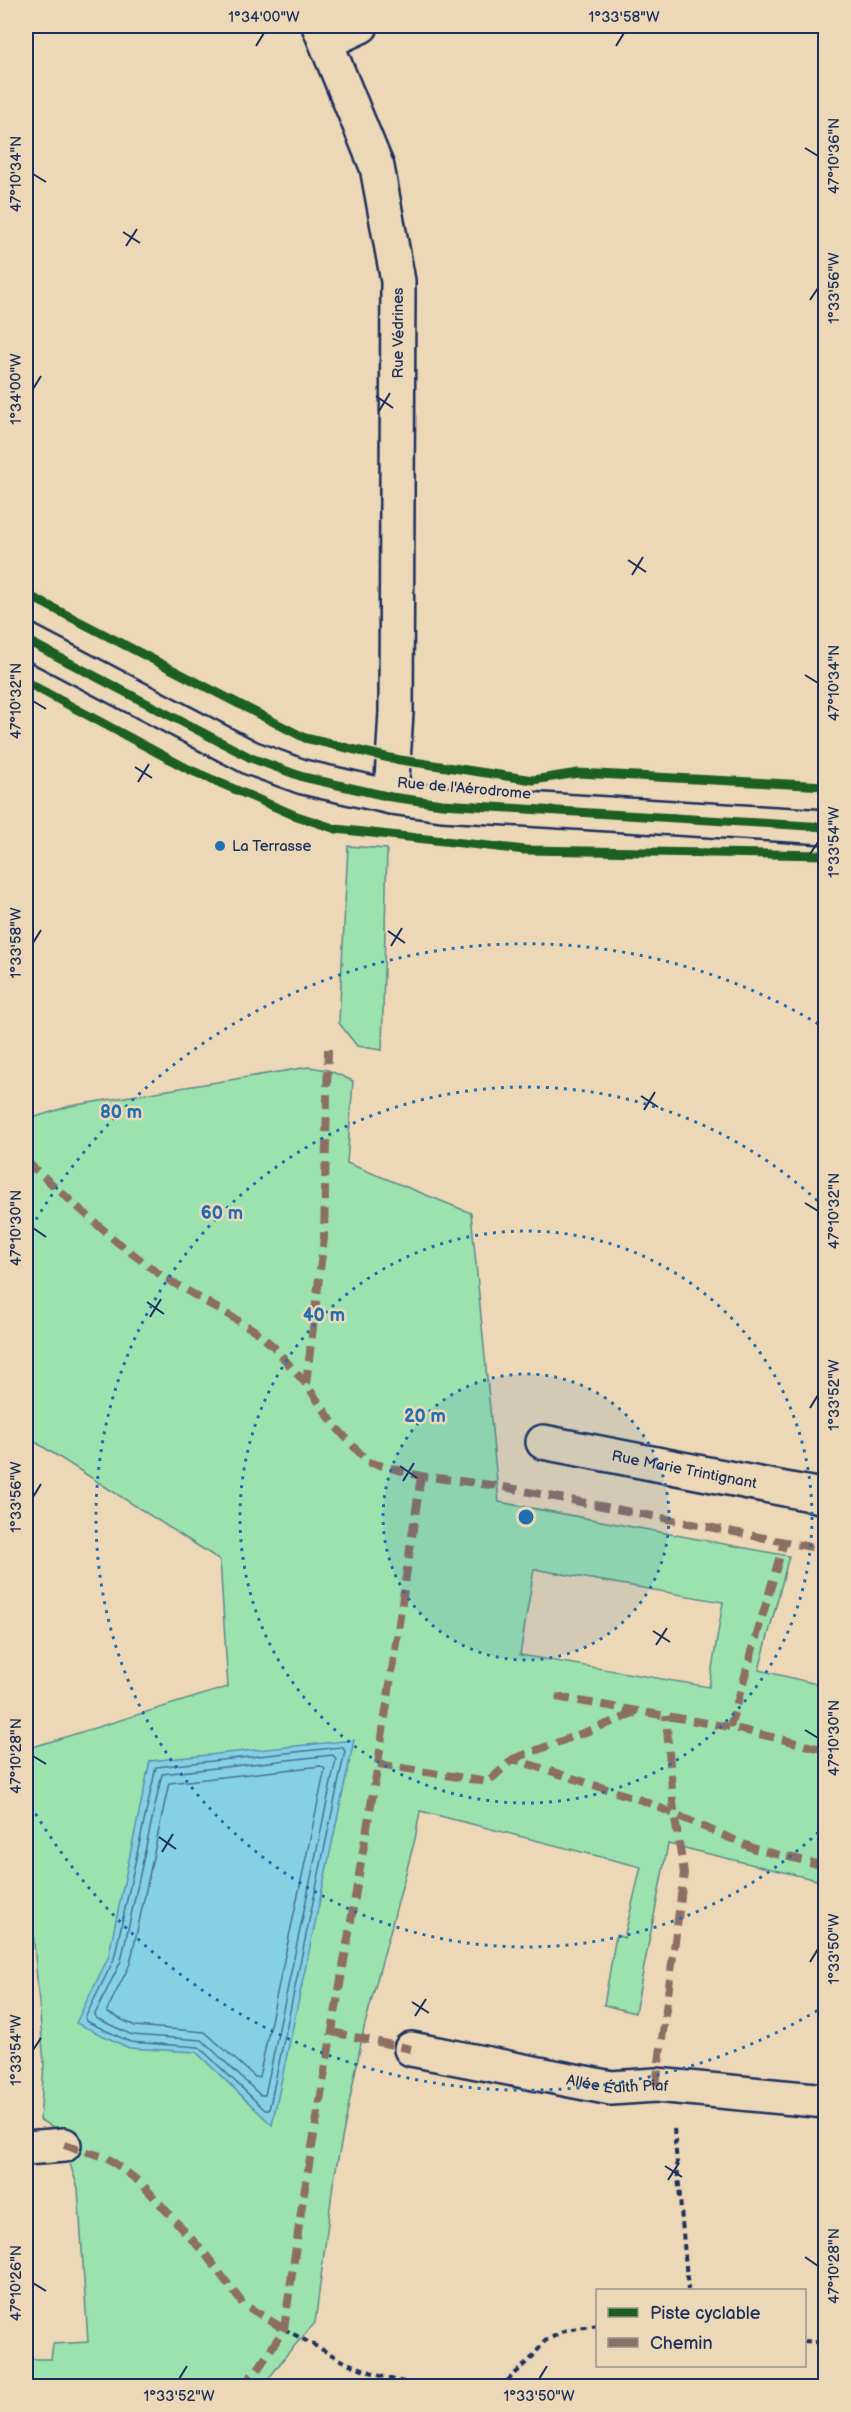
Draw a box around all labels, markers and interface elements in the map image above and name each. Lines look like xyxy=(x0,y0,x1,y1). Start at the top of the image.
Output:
text: 1°34'00"W xyxy=(228,8,300,27)
text: 1°33'58"W xyxy=(588,8,660,27)
text: 47°10'36"N xyxy=(825,118,844,194)
text: 47°10'34"N xyxy=(7,136,26,212)
text: 1°33'56"W xyxy=(825,252,844,324)
street label: Rue Védrines xyxy=(389,287,408,378)
text: 1°34'00"W xyxy=(7,353,26,425)
text: 47°10'34"N xyxy=(825,645,844,721)
text: 47°10'32"N xyxy=(7,663,26,739)
street label: Rue de l'Aérodrome xyxy=(396,773,532,804)
text: 1°33'54"W xyxy=(825,806,844,878)
place label: La Terrasse xyxy=(232,837,311,856)
marker: La Terrasse xyxy=(213,839,227,853)
text: 1°33'58"W xyxy=(7,907,26,979)
text: 80 m xyxy=(100,1102,142,1123)
text: 47°10'32"N xyxy=(825,1173,844,1249)
text: 47°10'30"N xyxy=(7,1190,26,1266)
text: 60 m xyxy=(201,1203,243,1224)
text: 40 m xyxy=(303,1305,345,1326)
text: 1°33'52"W xyxy=(825,1359,844,1431)
text: 20 m xyxy=(404,1406,446,1427)
street label: Rue Marie Trintignant xyxy=(610,1447,759,1493)
text: 1°33'56"W xyxy=(7,1461,26,1533)
centre of rings xyxy=(516,1507,536,1527)
text: 47°10'30"N xyxy=(825,1700,844,1776)
text: 47°10'28"N xyxy=(7,1718,26,1794)
text: 1°33'50"W xyxy=(825,1913,844,1985)
text: 1°33'54"W xyxy=(7,2014,26,2086)
street label: Allée Édith Piaf xyxy=(565,2071,670,2098)
text: 47°10'28"N xyxy=(825,2228,844,2304)
text: 47°10'26"N xyxy=(7,2245,26,2321)
legend xyxy=(596,2289,806,2367)
text: Piste cyclable xyxy=(650,2303,761,2324)
text: Chemin xyxy=(650,2333,713,2354)
text: 1°33'52"W xyxy=(143,2387,215,2406)
text: 1°33'50"W xyxy=(503,2387,575,2406)

